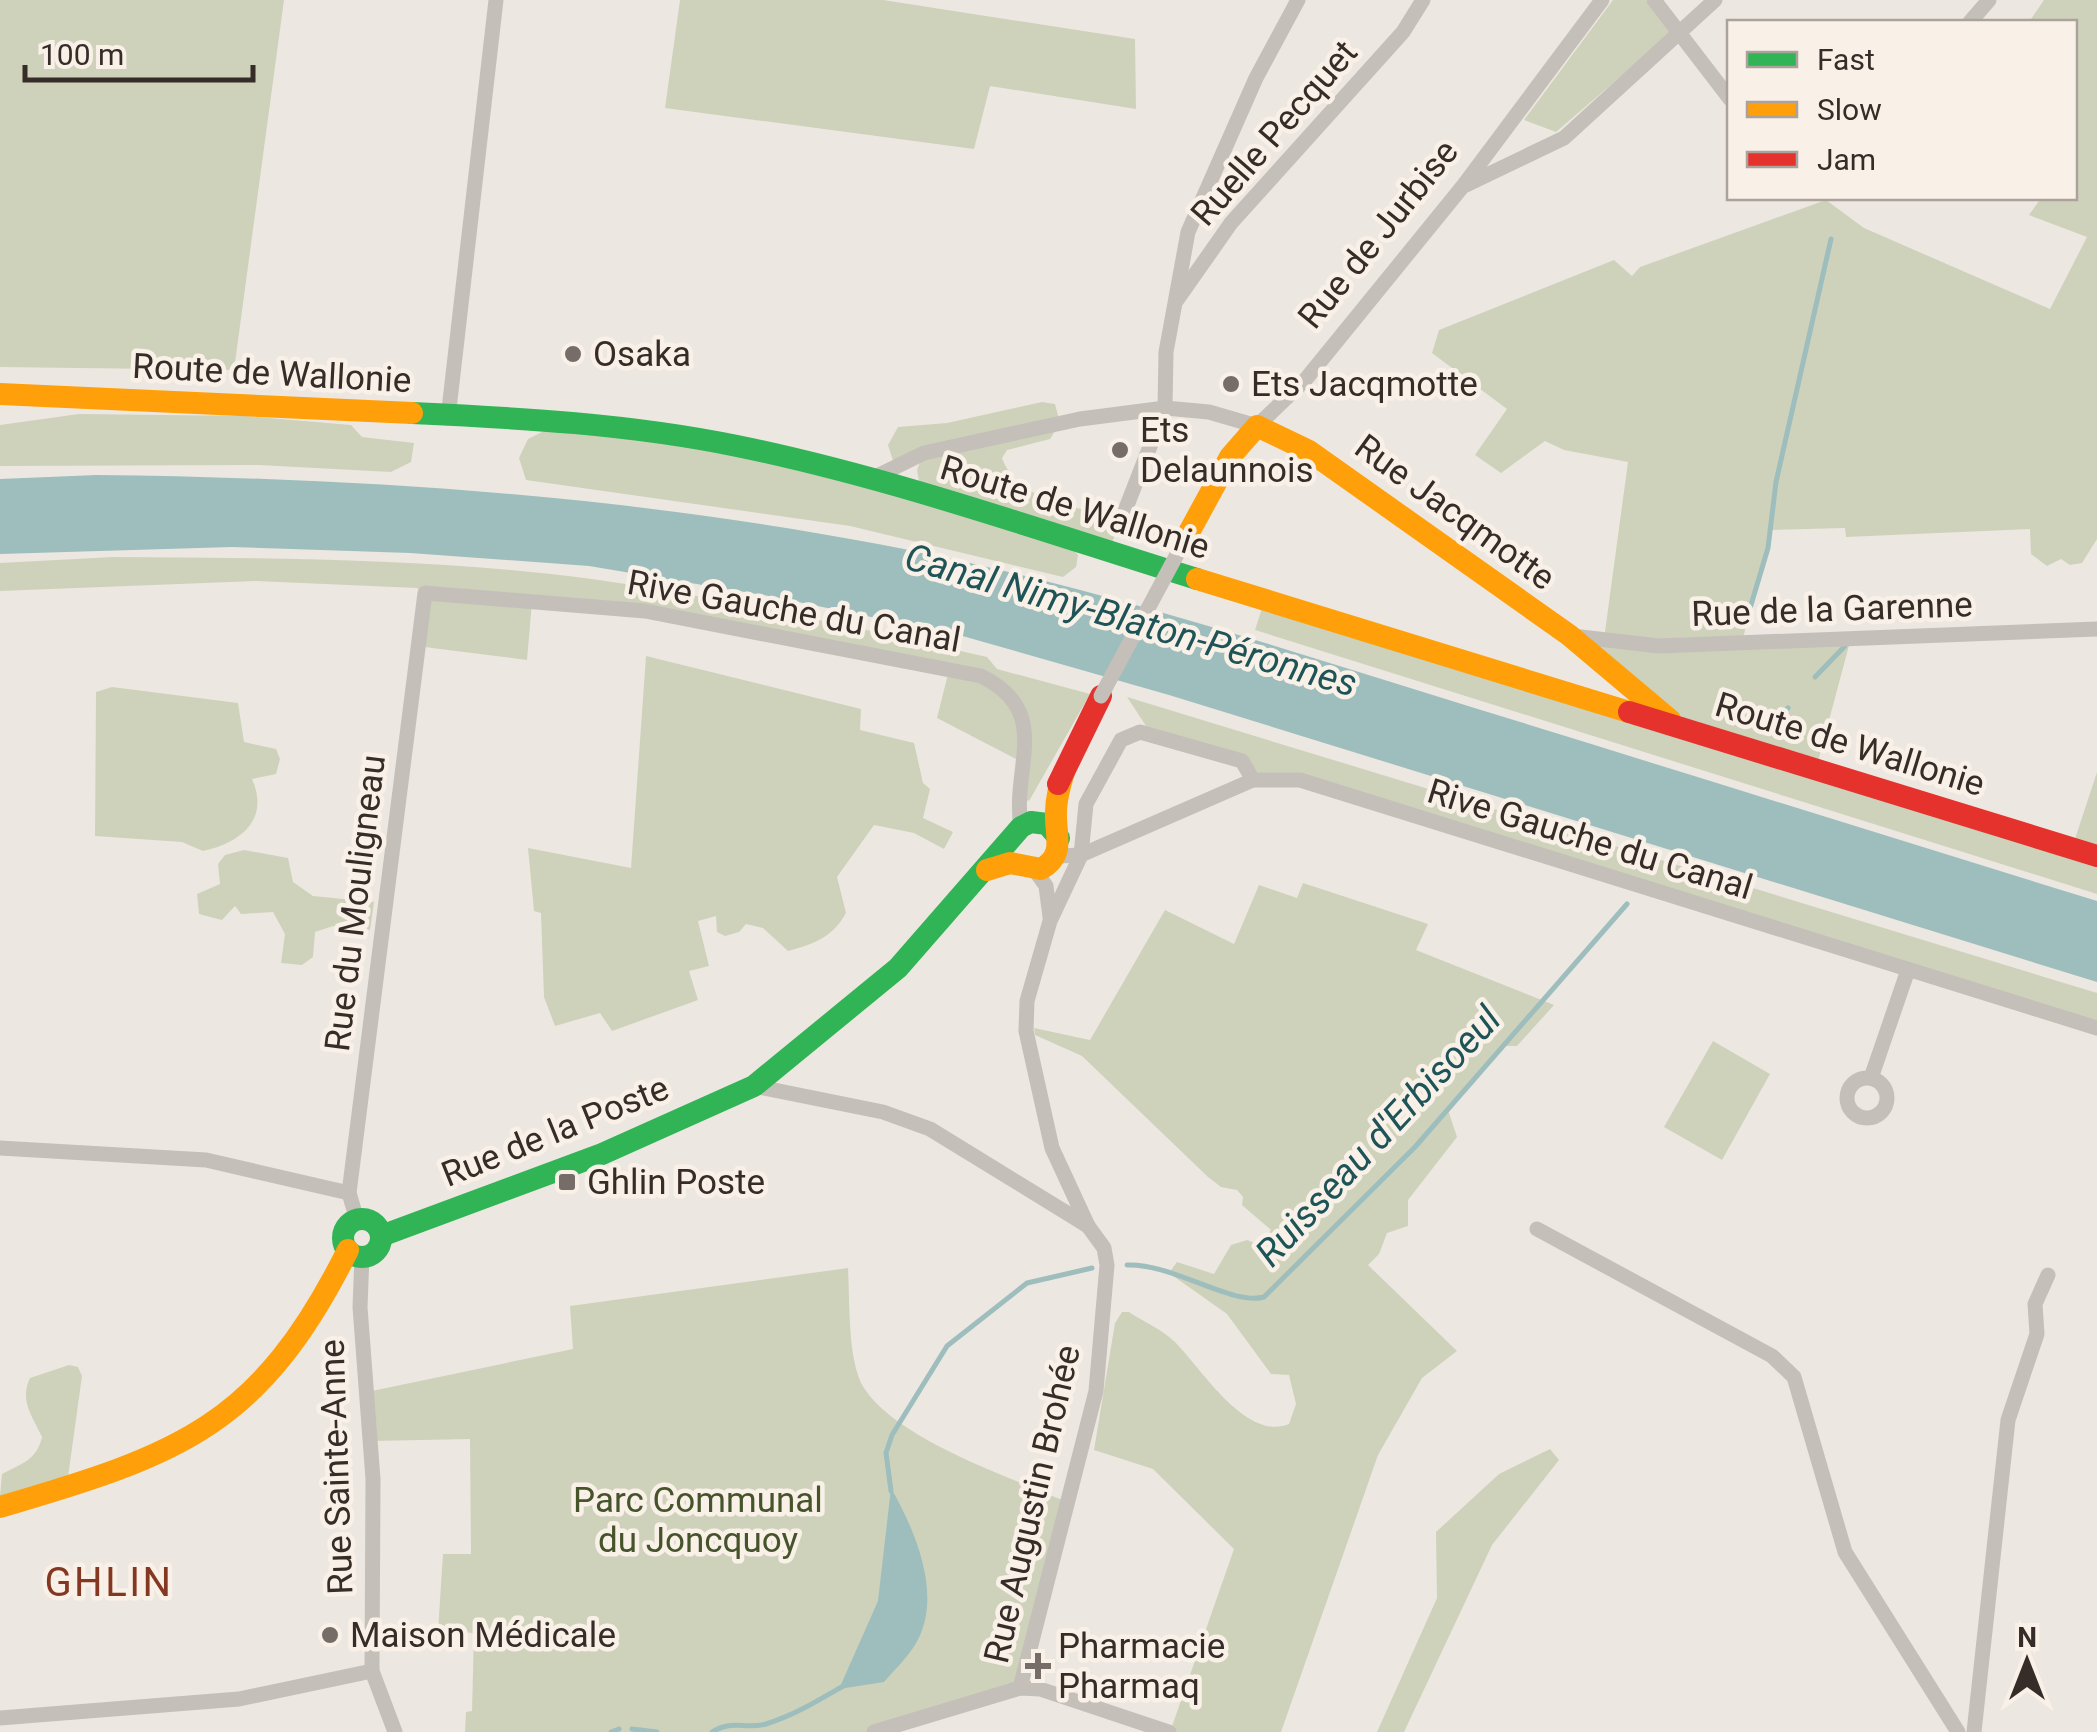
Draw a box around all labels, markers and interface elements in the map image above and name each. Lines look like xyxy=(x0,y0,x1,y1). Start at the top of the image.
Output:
scale bar xyxy=(25,20,252,82)
legend xyxy=(1727,20,2077,200)
street label: Ruelle Pecquet xyxy=(1183,32,1366,234)
text: 100 m xyxy=(40,37,124,72)
text: Fast xyxy=(1817,42,1875,77)
text: Slow xyxy=(1817,92,1882,127)
street label: Rue de Jurbise xyxy=(1290,132,1467,337)
text: Jam xyxy=(1817,142,1876,177)
place label: Osaka xyxy=(593,334,691,375)
marker: Osaka xyxy=(562,343,584,365)
street label: Route de Wallonie xyxy=(131,346,413,401)
place label: Ets Jacqmotte xyxy=(1251,364,1478,405)
marker: Ets Jacqmotte xyxy=(1220,373,1242,395)
place label: Ets Delaunnois xyxy=(1140,410,1314,491)
street label: Rue Jacqmotte xyxy=(1347,426,1563,599)
marker: Ets Delaunnois xyxy=(1109,439,1131,461)
street label: Route de Wallonie xyxy=(935,447,1214,568)
water label: Canal Nimy-Blaton-Péronnes xyxy=(900,534,1362,706)
street label: Rive Gauche du Canal xyxy=(624,562,964,661)
street label: Rue de la Garenne xyxy=(1691,584,1973,635)
street label: Route de Wallonie xyxy=(1710,684,1989,805)
street label: Rue du Mouligneau xyxy=(317,752,394,1054)
street label: Rive Gauche du Canal xyxy=(1422,771,1757,908)
water label: Ruisseau d'Erbisoeul xyxy=(1246,996,1510,1275)
street label: Rue de la Poste xyxy=(436,1067,675,1196)
place label: Ghlin Poste xyxy=(587,1162,765,1203)
marker: Ghlin Poste xyxy=(556,1171,578,1193)
street label: Rue Sainte-Anne xyxy=(312,1339,361,1595)
street label: Rue Augustin Brohée xyxy=(976,1341,1089,1667)
park label: Parc Communal du Joncquoy xyxy=(573,1480,823,1561)
district label: GHLIN xyxy=(44,1559,174,1606)
north arrow xyxy=(1977,1612,2077,1712)
place label: Maison Médicale xyxy=(350,1615,616,1656)
text: N xyxy=(2017,1621,2037,1654)
marker: Maison Médicale xyxy=(319,1624,341,1646)
place label: Pharmacie Pharmaq xyxy=(1058,1626,1225,1707)
marker: Pharmacie Pharmaq xyxy=(1027,1655,1049,1677)

